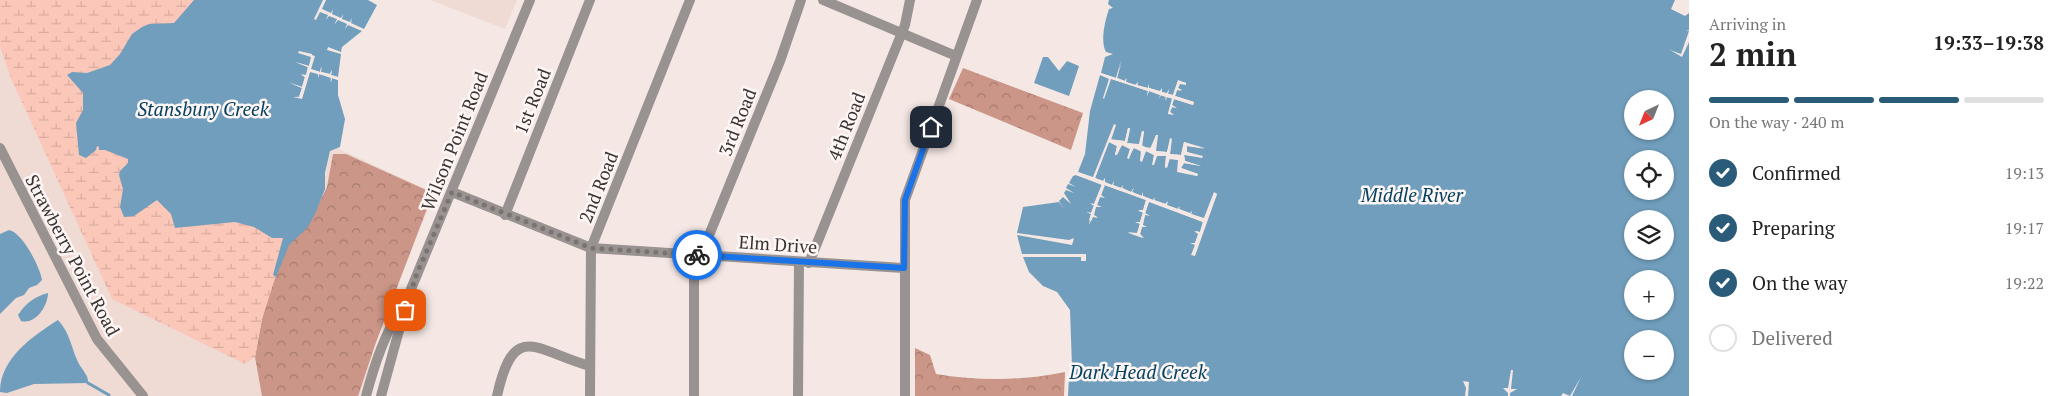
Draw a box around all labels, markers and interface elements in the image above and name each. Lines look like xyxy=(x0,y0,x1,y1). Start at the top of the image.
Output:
text: Arriving in xyxy=(1709,13,1786,35)
text: 19:33–19:38 xyxy=(1933,30,2044,55)
text: 2 min xyxy=(1709,33,1797,75)
street label: 1st Road xyxy=(508,65,556,137)
street label: Wilson Point Road xyxy=(415,68,493,214)
street label: 3rd Road xyxy=(713,85,761,159)
street label: 4th Road xyxy=(822,88,870,164)
north arrow xyxy=(1624,90,1674,140)
map controls xyxy=(1624,90,1674,380)
water label: Stansbury Creek xyxy=(137,96,270,121)
pin xyxy=(910,106,952,148)
text: On the way · 240 m xyxy=(1709,111,1844,133)
icon: home xyxy=(917,113,945,141)
street label: 2nd Road xyxy=(573,148,623,226)
button: locate xyxy=(1624,150,1674,200)
icon: check xyxy=(1709,159,1737,187)
text: Confirmed xyxy=(1752,160,1841,185)
text: 19:13 xyxy=(2005,162,2044,184)
street label: Strawberry Point Road xyxy=(20,170,126,340)
water label: Middle River xyxy=(1360,182,1464,207)
button: layers xyxy=(1624,210,1674,260)
icon: check xyxy=(1709,214,1737,242)
text: Preparing xyxy=(1752,215,1835,240)
text: 19:17 xyxy=(2005,217,2044,239)
street label: Elm Drive xyxy=(738,229,818,259)
courier xyxy=(672,230,722,280)
icon: bike xyxy=(683,241,711,269)
icon: check xyxy=(1709,269,1737,297)
button: + xyxy=(1624,270,1674,320)
text: On the way xyxy=(1752,270,1847,295)
text: 19:22 xyxy=(2005,272,2044,294)
pin xyxy=(384,289,426,331)
icon: bag xyxy=(391,296,419,324)
text: Delivered xyxy=(1752,325,1833,350)
button: − xyxy=(1624,330,1674,380)
water label: Dark Head Creek xyxy=(1068,359,1208,384)

